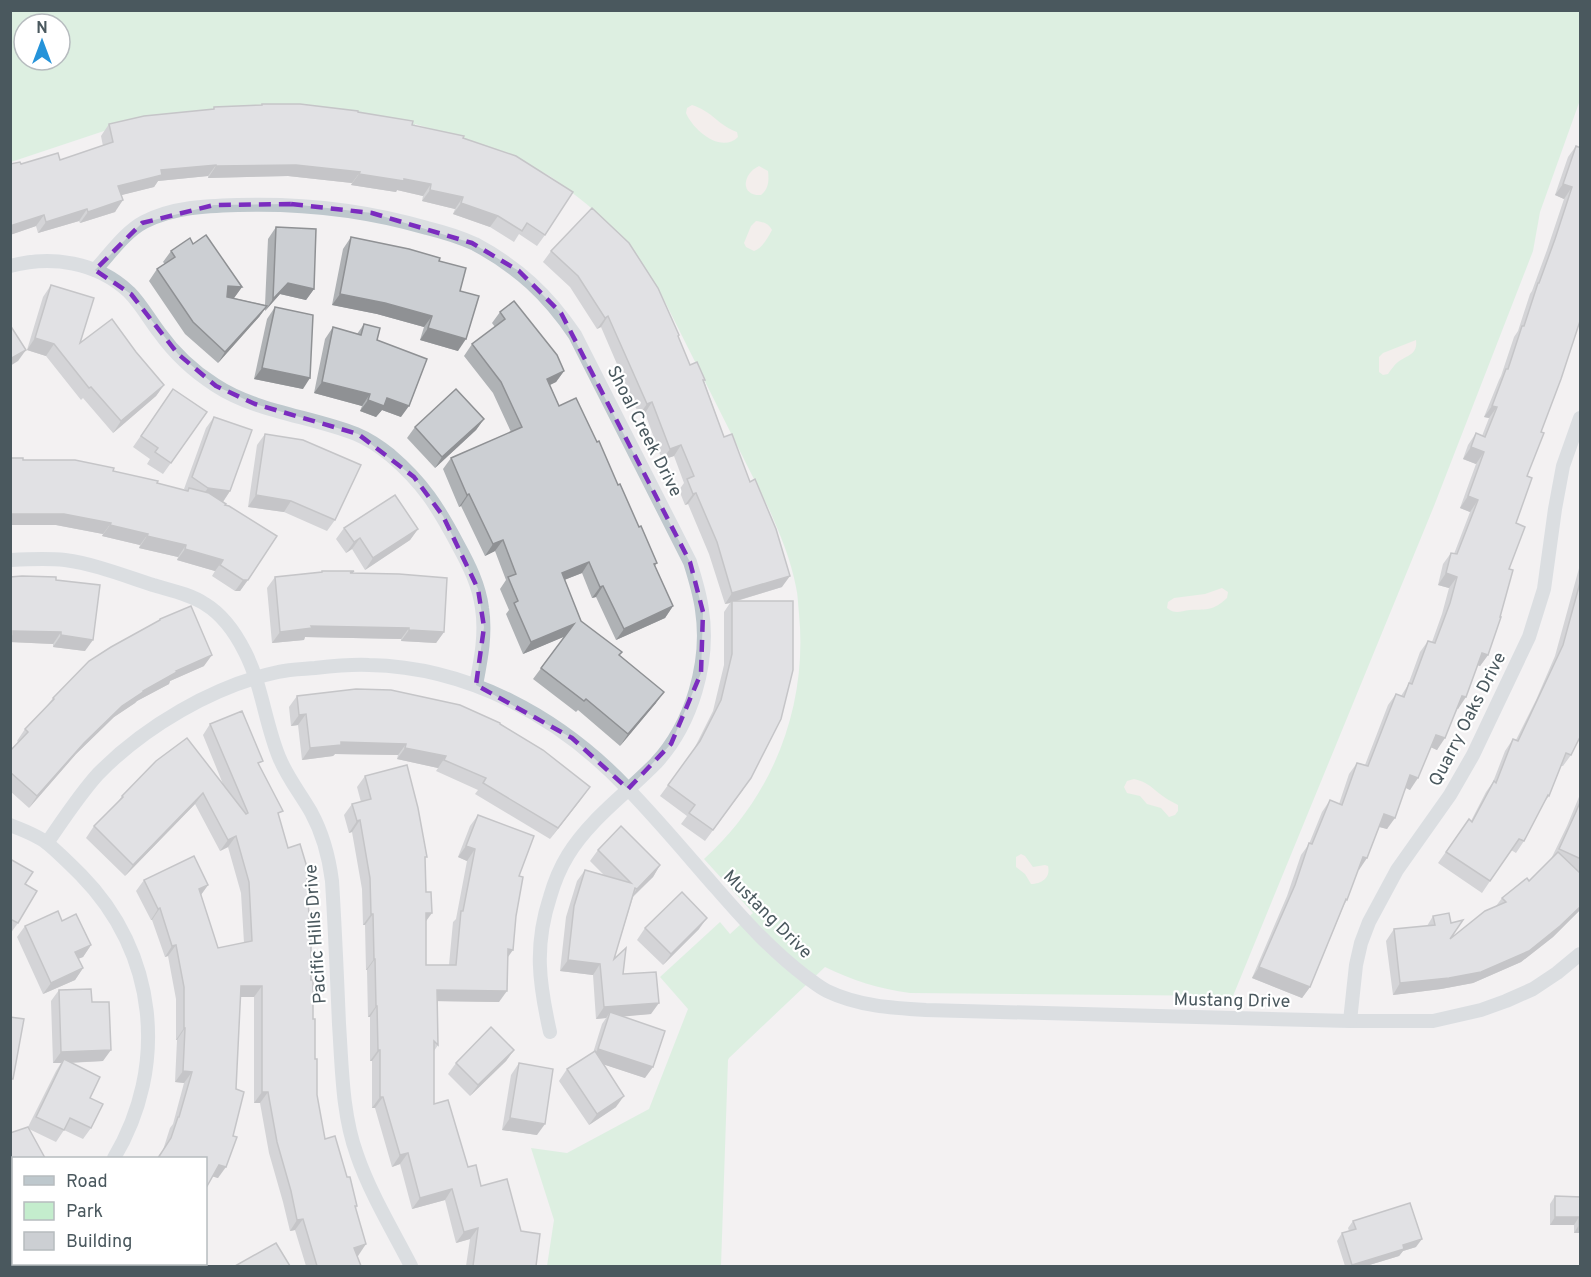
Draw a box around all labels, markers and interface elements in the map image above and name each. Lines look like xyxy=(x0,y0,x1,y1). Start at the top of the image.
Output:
north arrow xyxy=(12,12,72,72)
text: N xyxy=(36,19,48,39)
street label: Shoal Creek Drive xyxy=(601,362,687,501)
street label: Quarry Oaks Drive xyxy=(1425,649,1512,791)
street label: Pacific Hills Drive xyxy=(300,863,333,1005)
street label: Mustang Drive xyxy=(718,866,816,964)
street label: Mustang Drive xyxy=(1173,989,1290,1014)
legend xyxy=(12,1157,207,1265)
text: Road xyxy=(66,1171,108,1194)
text: Park xyxy=(66,1201,103,1224)
text: Building xyxy=(66,1231,132,1254)

